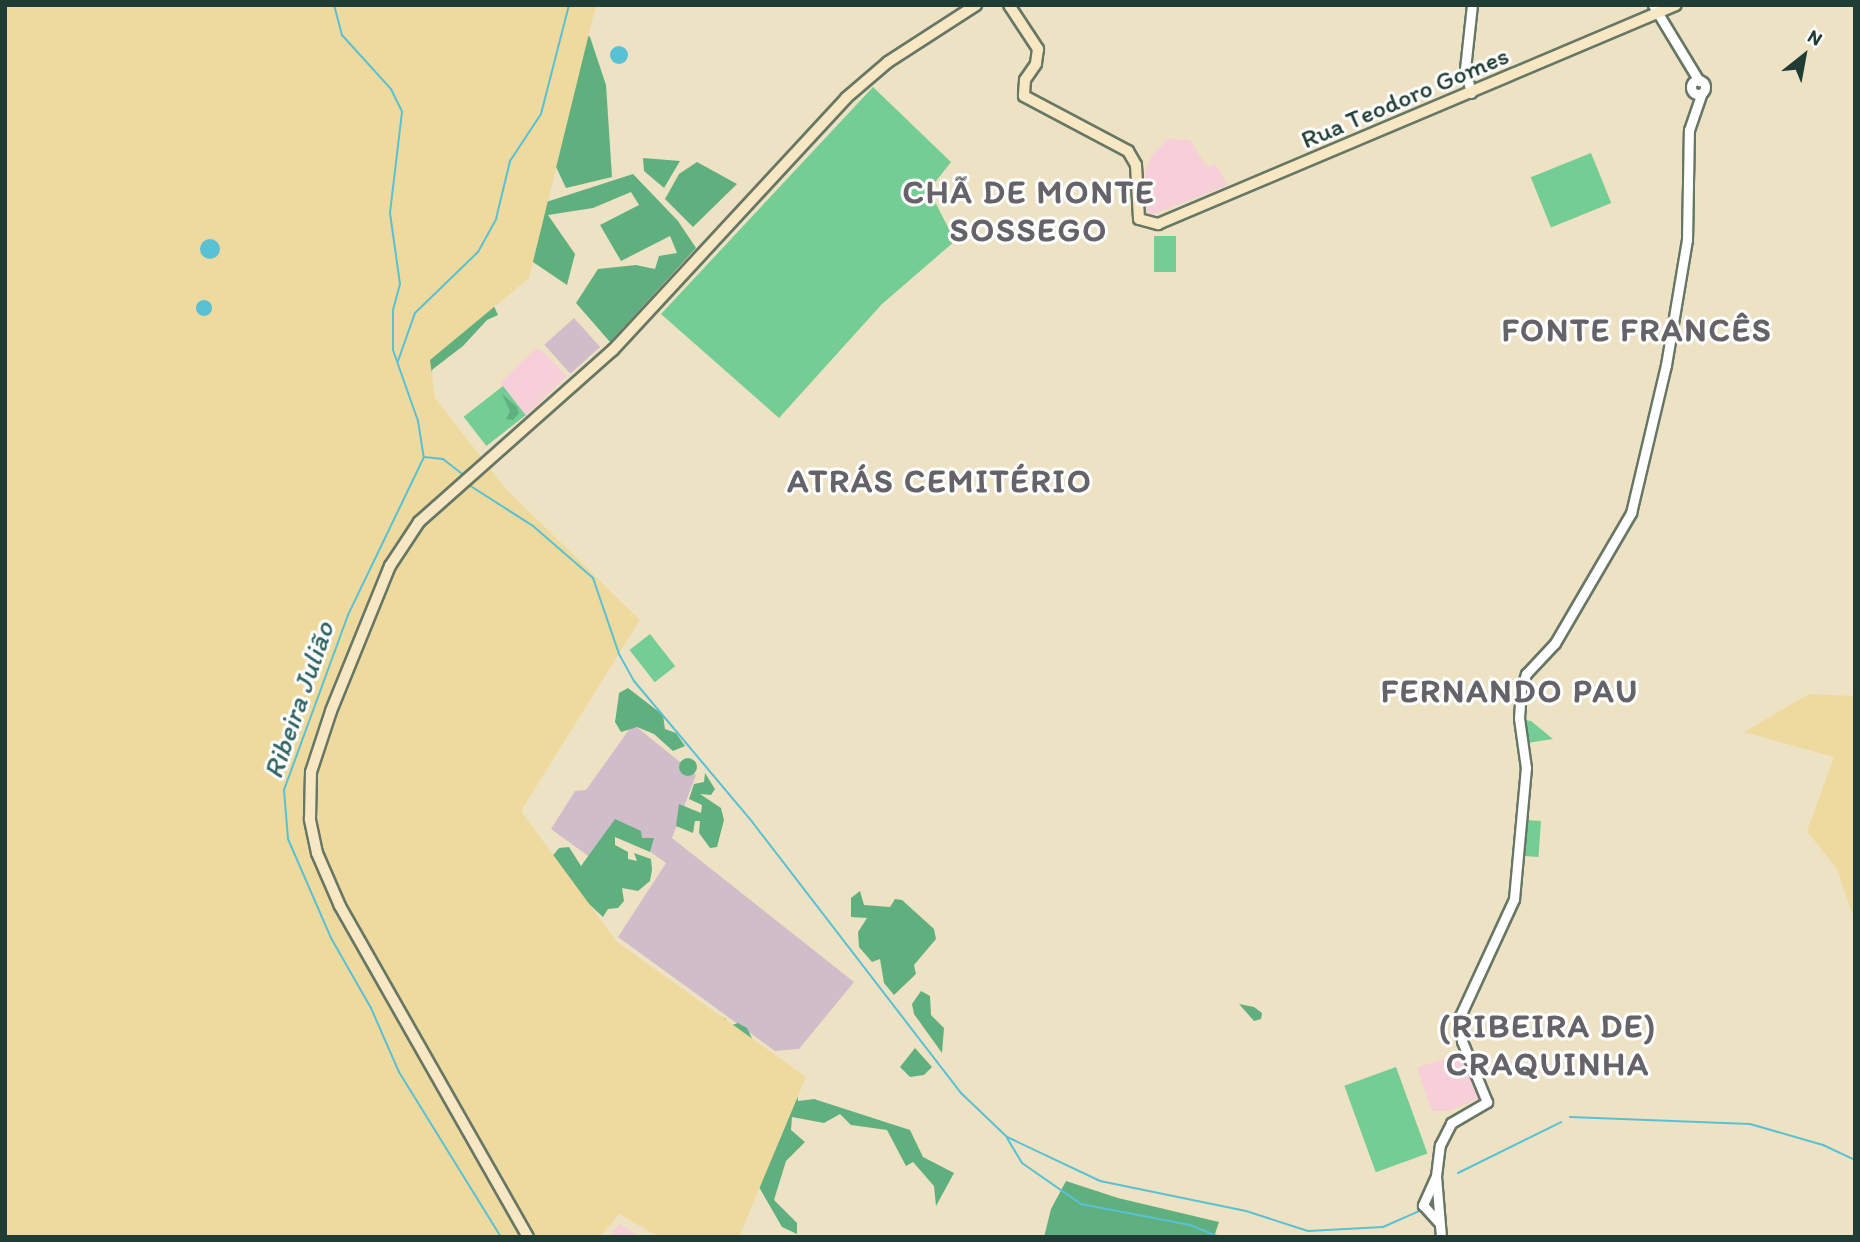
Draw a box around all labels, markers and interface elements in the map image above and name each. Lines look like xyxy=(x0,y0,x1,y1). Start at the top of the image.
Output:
north arrow xyxy=(1769,21,1839,91)
text: N xyxy=(1804,24,1826,51)
street label: Rua Teodoro Gomes xyxy=(1298,41,1512,155)
district label: CHÃ DE MONTE SOSSEGO xyxy=(904,172,1154,250)
district label: FONTE FRANCÊS xyxy=(1503,310,1771,350)
district label: ATRÁS CEMITÉRIO xyxy=(790,461,1090,501)
water label: Ribeira Julião xyxy=(256,617,340,783)
district label: FERNANDO PAU xyxy=(1382,671,1638,711)
district label: (RIBEIRA DE) CRAQUINHA xyxy=(1440,1006,1656,1084)

